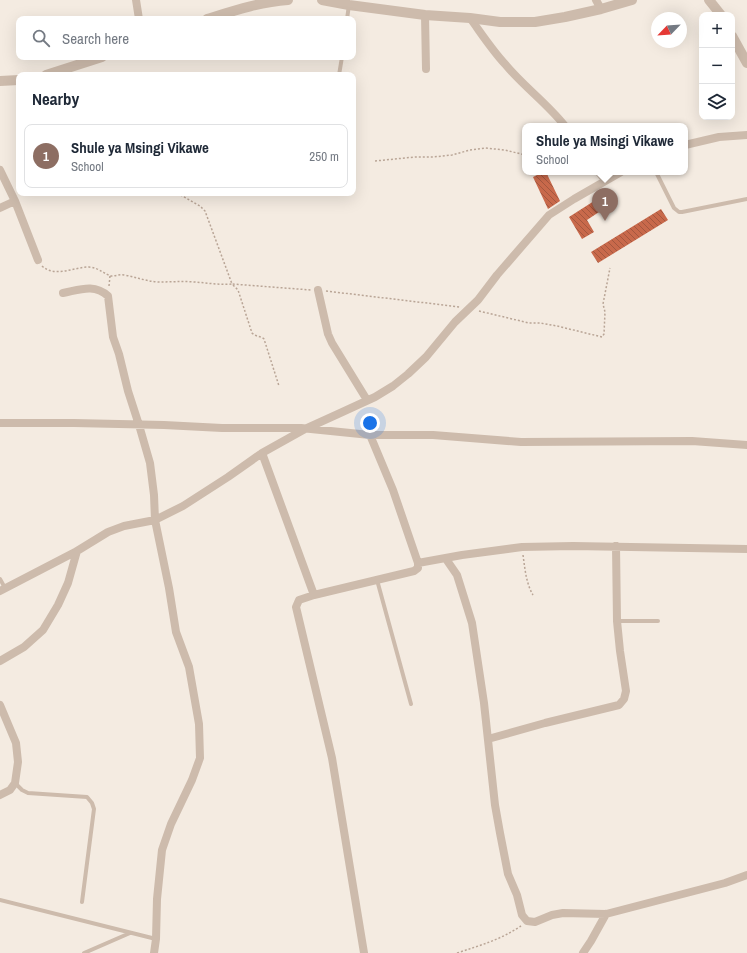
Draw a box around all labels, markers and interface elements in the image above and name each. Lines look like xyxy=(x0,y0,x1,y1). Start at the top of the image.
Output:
north arrow xyxy=(651,12,687,48)
map controls xyxy=(699,12,735,120)
button: + xyxy=(699,12,735,48)
search box xyxy=(16,16,356,60)
icon: search xyxy=(30,27,52,49)
text: Search here xyxy=(62,28,129,49)
button: − xyxy=(699,48,735,84)
button: layers xyxy=(699,84,735,120)
text: Nearby xyxy=(32,87,79,110)
popup xyxy=(522,123,688,175)
text: Shule ya Msingi Vikawe xyxy=(536,130,674,151)
text: Shule ya Msingi Vikawe xyxy=(71,137,209,158)
text: 1 xyxy=(43,148,49,165)
text: 250 m xyxy=(309,148,339,165)
text: School xyxy=(536,151,569,168)
text: School xyxy=(71,158,104,175)
pin: 1 xyxy=(592,188,618,221)
your location xyxy=(360,413,380,433)

